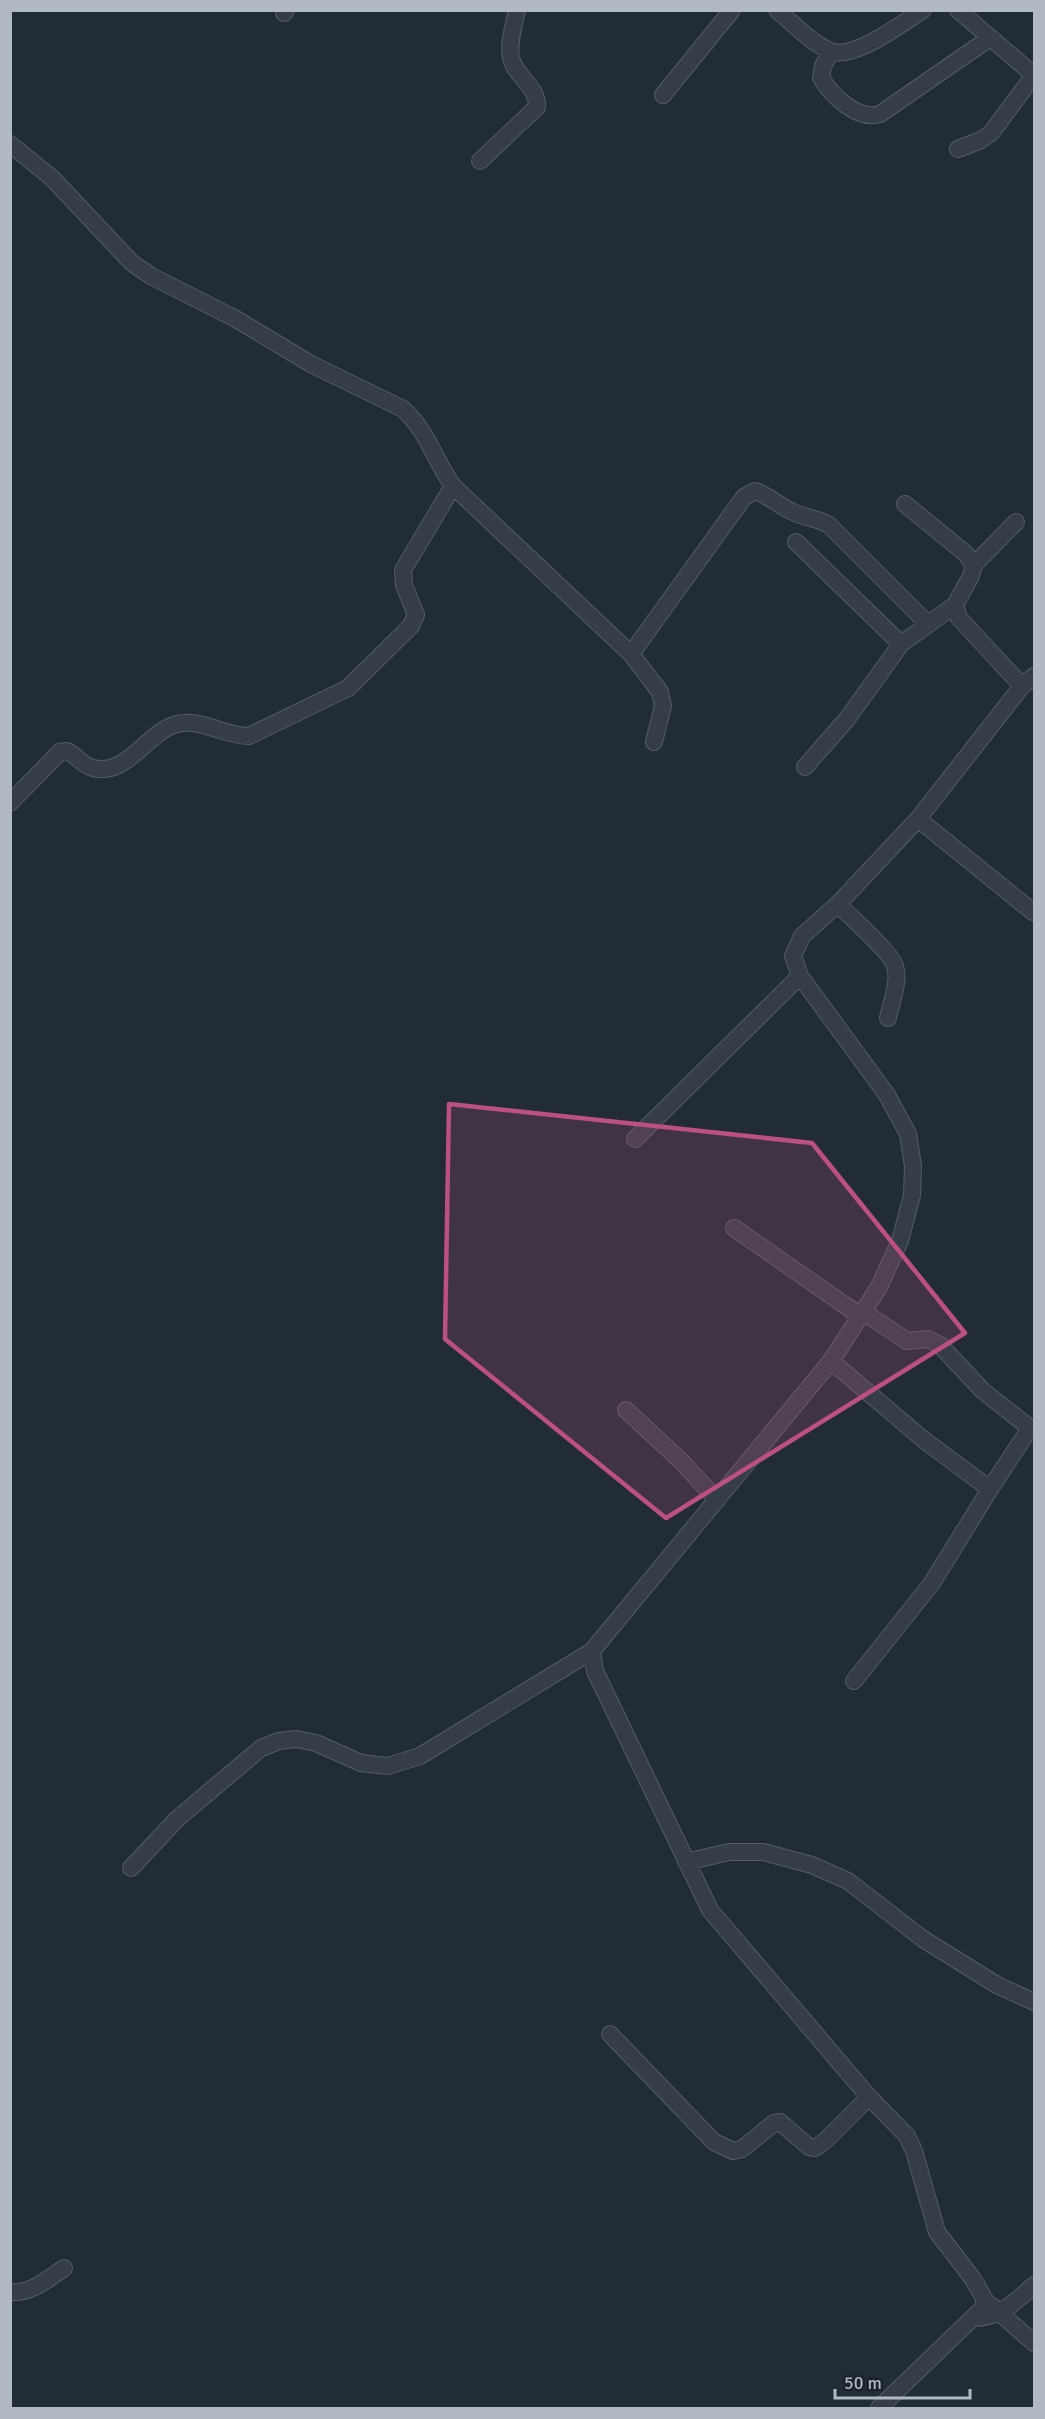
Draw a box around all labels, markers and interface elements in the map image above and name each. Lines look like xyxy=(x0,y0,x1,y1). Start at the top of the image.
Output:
scale bar xyxy=(835,2362,970,2400)
text: 50 m xyxy=(844,2372,882,2394)

